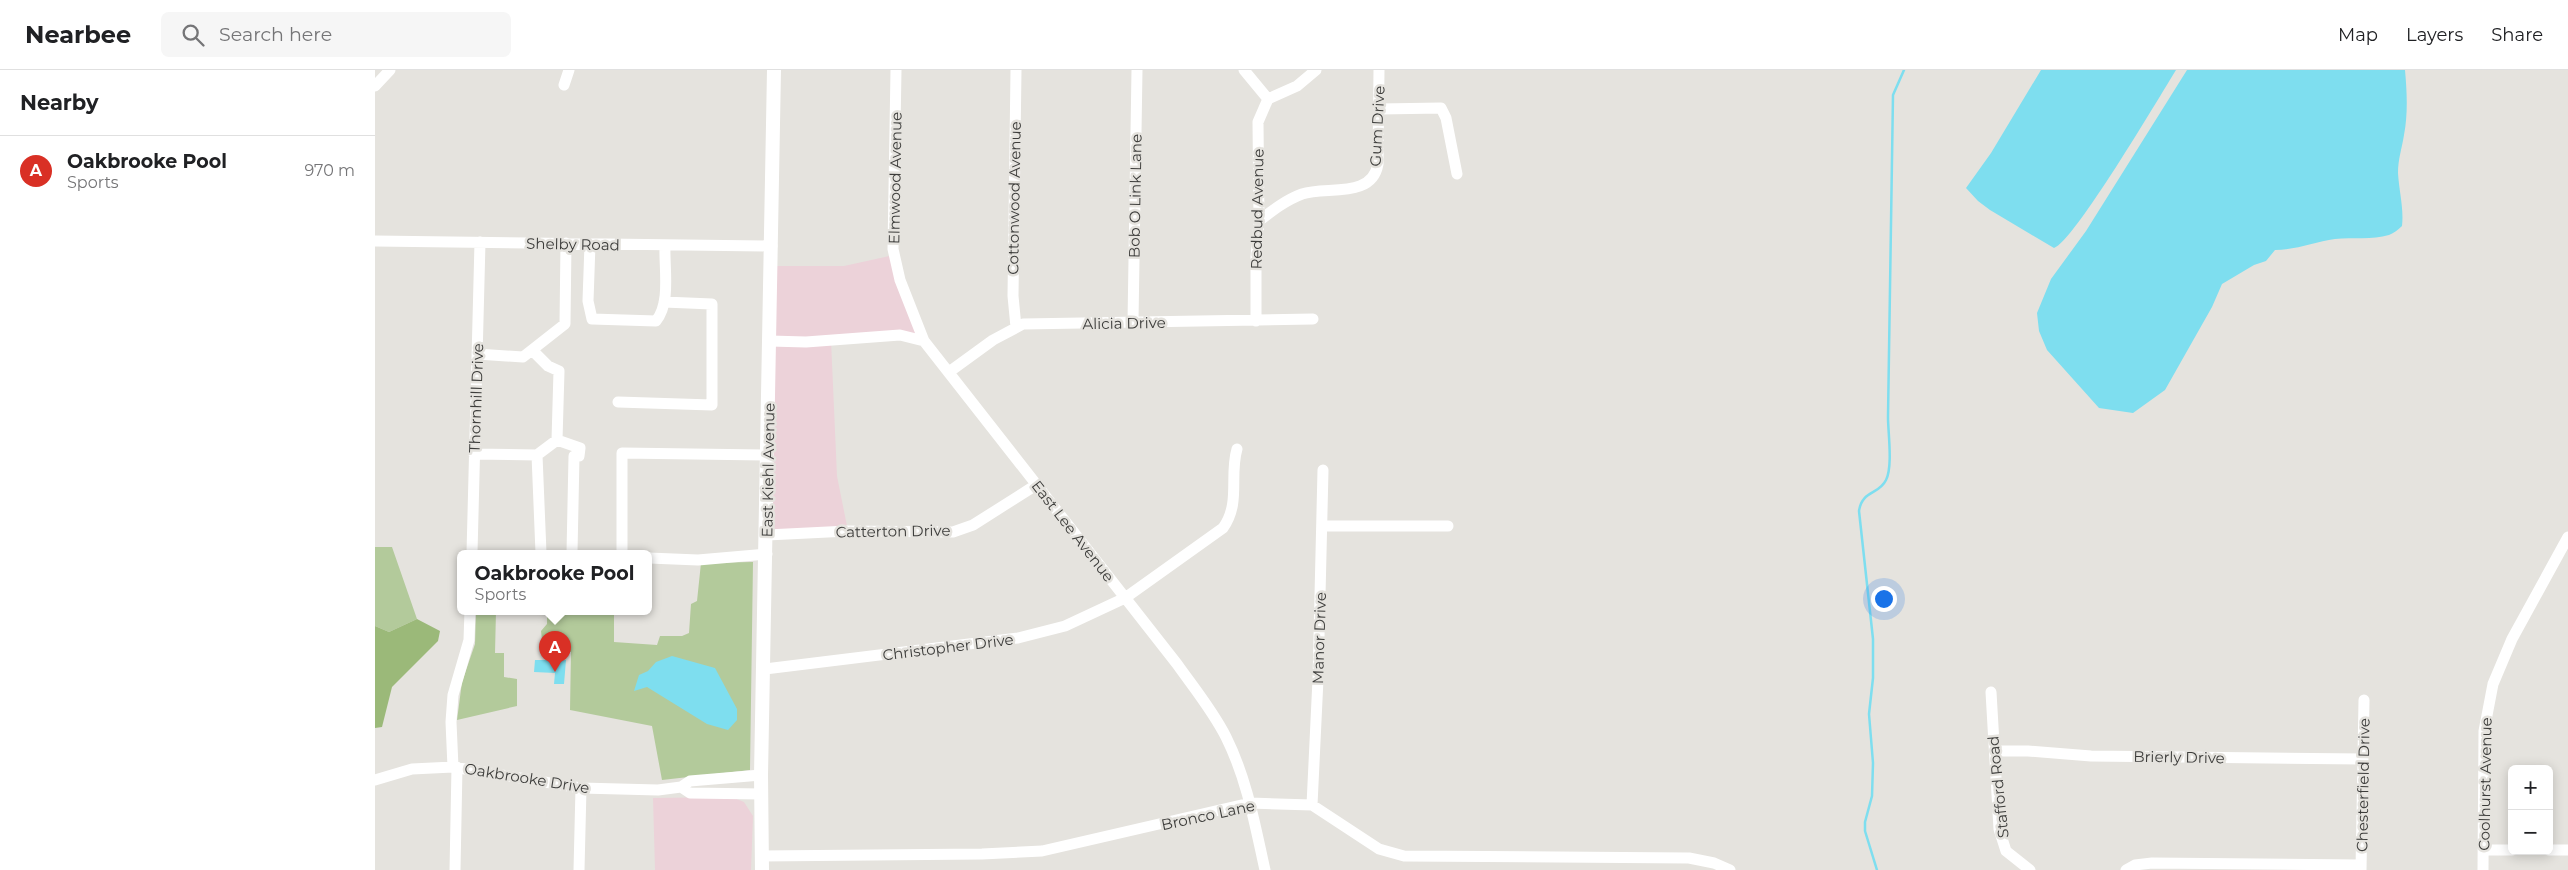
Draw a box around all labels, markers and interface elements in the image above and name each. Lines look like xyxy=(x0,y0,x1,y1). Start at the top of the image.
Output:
search box xyxy=(161,12,511,57)
text: Nearbee xyxy=(25,20,131,49)
icon: search xyxy=(179,21,207,49)
text: Search here xyxy=(219,23,332,46)
text: Map xyxy=(2338,24,2378,46)
text: Layers xyxy=(2406,24,2463,46)
text: Share xyxy=(2491,24,2543,46)
street label: Gum Drive xyxy=(1365,85,1389,167)
text: Nearby xyxy=(20,90,99,115)
street label: Elmwood Avenue xyxy=(884,112,906,244)
street label: Cottonwood Avenue xyxy=(1003,121,1025,275)
street label: Bob O Link Lane xyxy=(1124,134,1146,258)
street label: Redbud Avenue xyxy=(1246,148,1268,270)
text: Oakbrooke Pool xyxy=(67,150,227,173)
text: A xyxy=(30,161,42,180)
text: 970 m xyxy=(305,161,355,180)
text: Sports xyxy=(67,173,119,192)
street label: Shelby Road xyxy=(526,234,620,254)
street label: Alicia Drive xyxy=(1082,313,1166,333)
street label: Thornhill Drive xyxy=(465,343,487,453)
street label: East Kiehl Avenue xyxy=(757,403,779,537)
street label: East Lee Avenue xyxy=(1027,476,1119,586)
street label: Catterton Drive xyxy=(835,520,951,542)
popup xyxy=(457,550,652,615)
text: Oakbrooke Pool xyxy=(475,562,634,585)
text: Sports xyxy=(475,585,526,604)
your location xyxy=(1871,586,1897,612)
street label: Manor Drive xyxy=(1308,592,1330,684)
street label: Christopher Drive xyxy=(881,630,1015,664)
pin: A xyxy=(539,631,571,672)
street label: Coolhurst Avenue xyxy=(2474,717,2496,851)
street label: Chesterfield Drive xyxy=(2352,718,2374,852)
street label: Stafford Road xyxy=(1983,735,2013,839)
street label: Brierly Drive xyxy=(2133,747,2225,767)
street label: Oakbrooke Drive xyxy=(463,759,591,797)
map controls xyxy=(2508,765,2553,855)
button: + xyxy=(2508,765,2553,810)
street label: Bronco Lane xyxy=(1159,796,1257,834)
button: − xyxy=(2508,810,2553,855)

